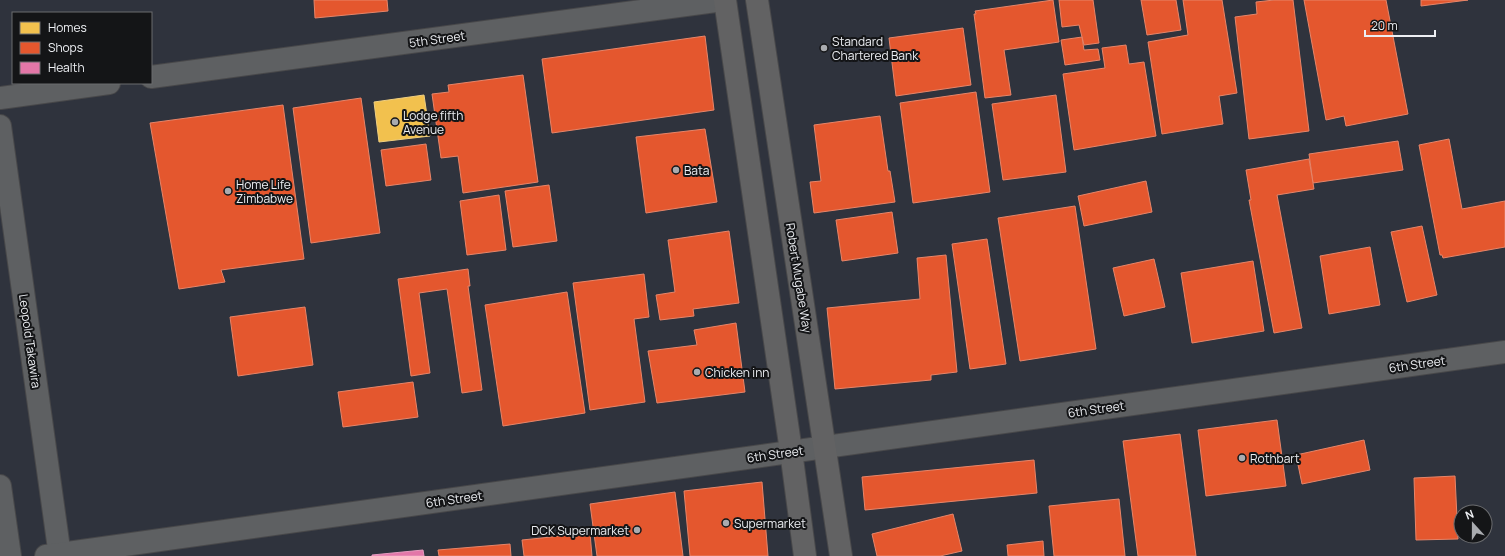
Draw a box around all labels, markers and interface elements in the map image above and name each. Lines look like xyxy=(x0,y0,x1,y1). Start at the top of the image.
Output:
legend xyxy=(12,12,152,84)
scale bar xyxy=(1365,12,1435,38)
text: 20 m xyxy=(1371,17,1398,34)
text: Homes xyxy=(48,19,87,36)
street label: 5th Street xyxy=(408,27,466,51)
place label: Standard Chartered Bank xyxy=(832,33,919,64)
text: Shops xyxy=(48,39,83,56)
marker: Standard Chartered Bank xyxy=(819,43,829,53)
text: Health xyxy=(48,59,85,76)
place label: Lodge fifth Avenue xyxy=(403,107,463,138)
marker: Lodge fifth Avenue xyxy=(390,117,400,127)
place label: Bata xyxy=(684,162,710,179)
marker: Bata xyxy=(671,165,681,175)
place label: Home Life Zimbabwe xyxy=(236,176,293,207)
marker: Home Life Zimbabwe xyxy=(223,186,233,196)
street label: Robert Mugabe Way xyxy=(782,222,816,335)
street label: Leopold Takawira xyxy=(15,293,45,389)
street label: 6th Street xyxy=(1388,352,1447,376)
place label: Chicken inn xyxy=(705,364,769,381)
marker: Chicken inn xyxy=(692,367,702,377)
street label: 6th Street xyxy=(1067,397,1126,421)
street label: 6th Street xyxy=(746,442,805,466)
place label: Rothbart xyxy=(1250,450,1300,467)
marker: Rothbart xyxy=(1237,453,1247,463)
street label: 6th Street xyxy=(425,487,484,511)
north arrow xyxy=(1453,504,1493,544)
text: N xyxy=(1463,506,1476,523)
place label: Supermarket xyxy=(734,515,806,532)
marker: Supermarket xyxy=(721,518,731,528)
place label: DCK Supermarket xyxy=(531,522,629,539)
marker: DCK Supermarket xyxy=(632,525,642,535)

